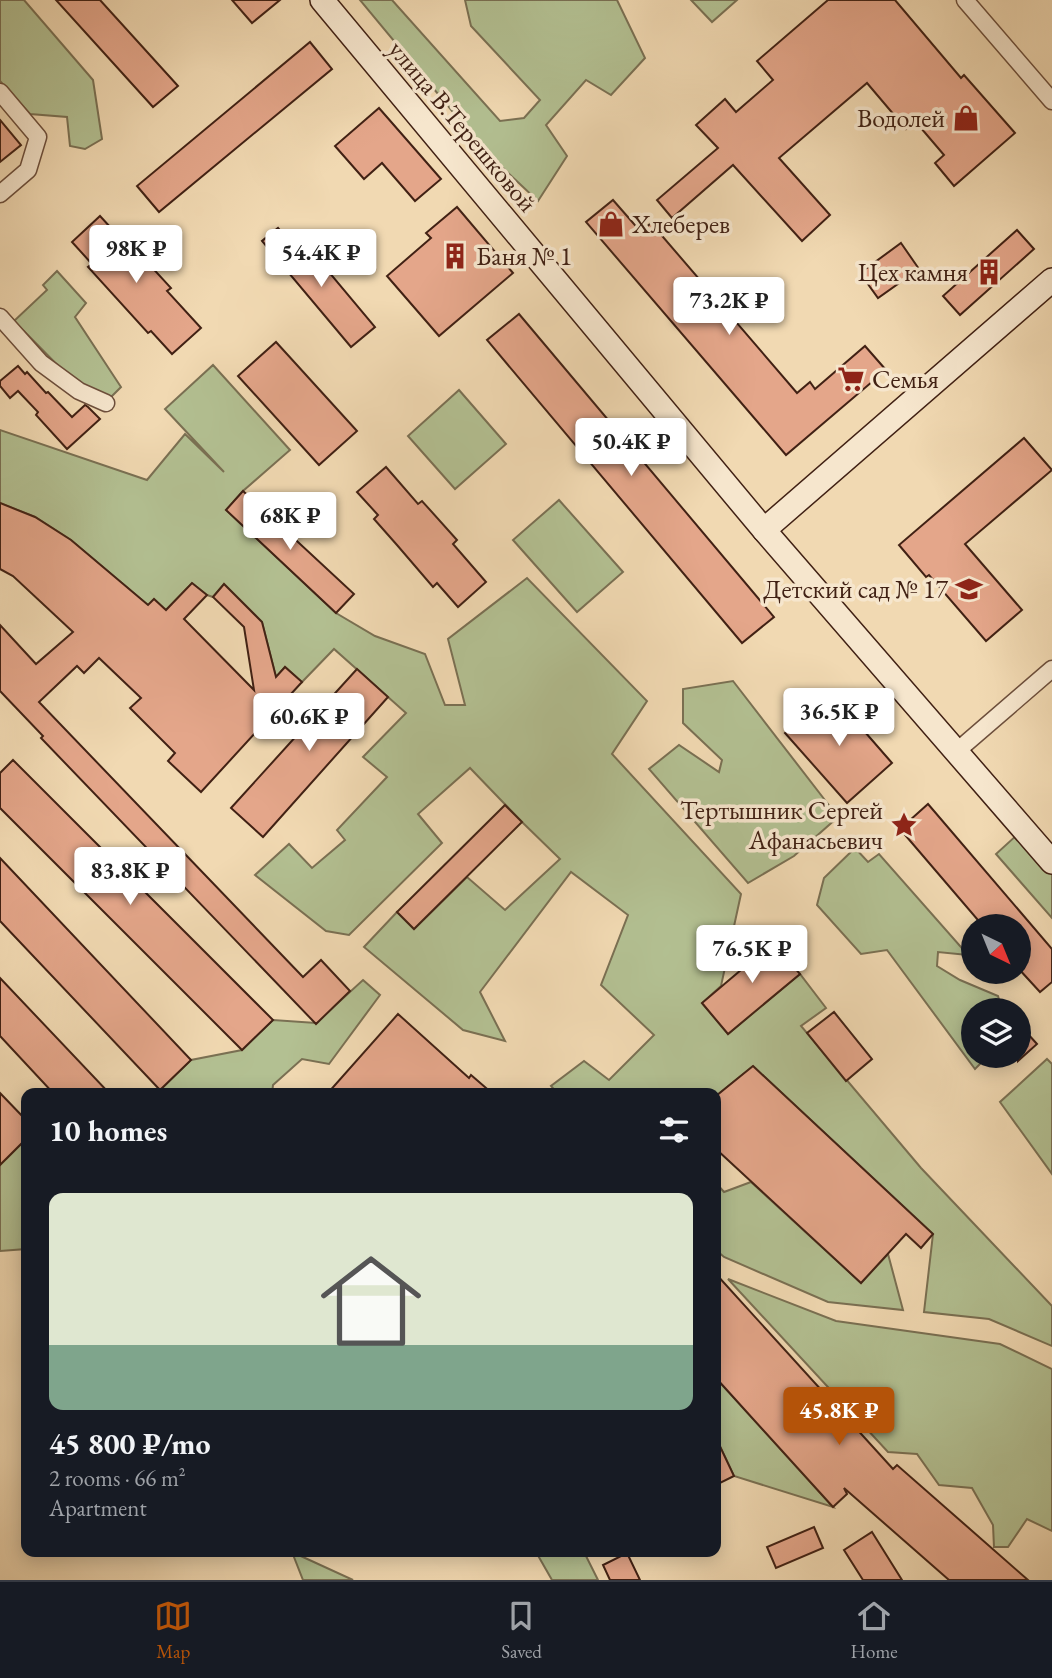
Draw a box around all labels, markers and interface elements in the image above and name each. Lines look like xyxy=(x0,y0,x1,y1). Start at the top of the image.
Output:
street label: улица В.Терешковой xyxy=(381,33,545,219)
place label: Водолей xyxy=(857,101,945,135)
shop icon: Водолей xyxy=(951,103,981,133)
place label: Хлеберев xyxy=(631,207,730,241)
shop icon: Хлеберев xyxy=(596,209,626,239)
pin: 98K ₽ xyxy=(87,226,185,285)
pin: 54.4K ₽ xyxy=(256,230,386,289)
text: 98K ₽ xyxy=(105,233,167,263)
text: 54.4K ₽ xyxy=(281,237,361,267)
place label: Баня № 1 xyxy=(476,239,572,273)
building icon: Баня № 1 xyxy=(440,241,470,271)
place label: Цех камня xyxy=(858,255,968,289)
building icon: Цех камня xyxy=(974,257,1004,287)
pin: 73.2K ₽ xyxy=(664,278,794,337)
text: 73.2K ₽ xyxy=(689,285,769,315)
place label: Семья xyxy=(872,362,939,396)
supermarket icon: Семья xyxy=(836,364,866,394)
pin: 50.4K ₽ xyxy=(566,419,696,478)
text: 50.4K ₽ xyxy=(591,426,671,456)
pin: 68K ₽ xyxy=(241,492,339,552)
text: 68K ₽ xyxy=(259,500,321,530)
place label: Детский сад № 17 xyxy=(763,572,949,606)
school or university icon: Детский сад № 17 xyxy=(954,574,984,604)
pin: 36.5K ₽ xyxy=(774,688,904,748)
pin: 60.6K ₽ xyxy=(244,694,374,753)
text: 36.5K ₽ xyxy=(799,696,879,726)
text: 60.6K ₽ xyxy=(269,701,349,731)
place label: Тертышник Сергей Афанасьевич xyxy=(680,793,883,857)
place icon: Тертышник Сергей Афанасьевич xyxy=(889,810,919,840)
pin: 83.8K ₽ xyxy=(65,848,195,907)
text: 83.8K ₽ xyxy=(90,855,170,885)
north arrow xyxy=(961,914,1031,984)
map controls xyxy=(961,914,1031,1068)
pin: 76.5K ₽ xyxy=(687,926,817,985)
text: 76.5K ₽ xyxy=(712,933,792,963)
button: layers xyxy=(961,998,1031,1068)
text: 10 homes xyxy=(49,1111,167,1150)
icon: filters xyxy=(655,1111,693,1149)
icon: home xyxy=(308,1238,434,1364)
pin: 45.8K ₽ xyxy=(774,1388,904,1447)
text: 45.8K ₽ xyxy=(799,1395,879,1425)
text: 45 800 ₽/mo xyxy=(49,1424,211,1463)
text: 2 rooms · 66 m² xyxy=(49,1463,186,1493)
text: Apartment xyxy=(49,1493,147,1523)
tab: Map xyxy=(154,1597,192,1664)
tab: Saved xyxy=(501,1597,542,1664)
tab: Home xyxy=(851,1597,898,1664)

